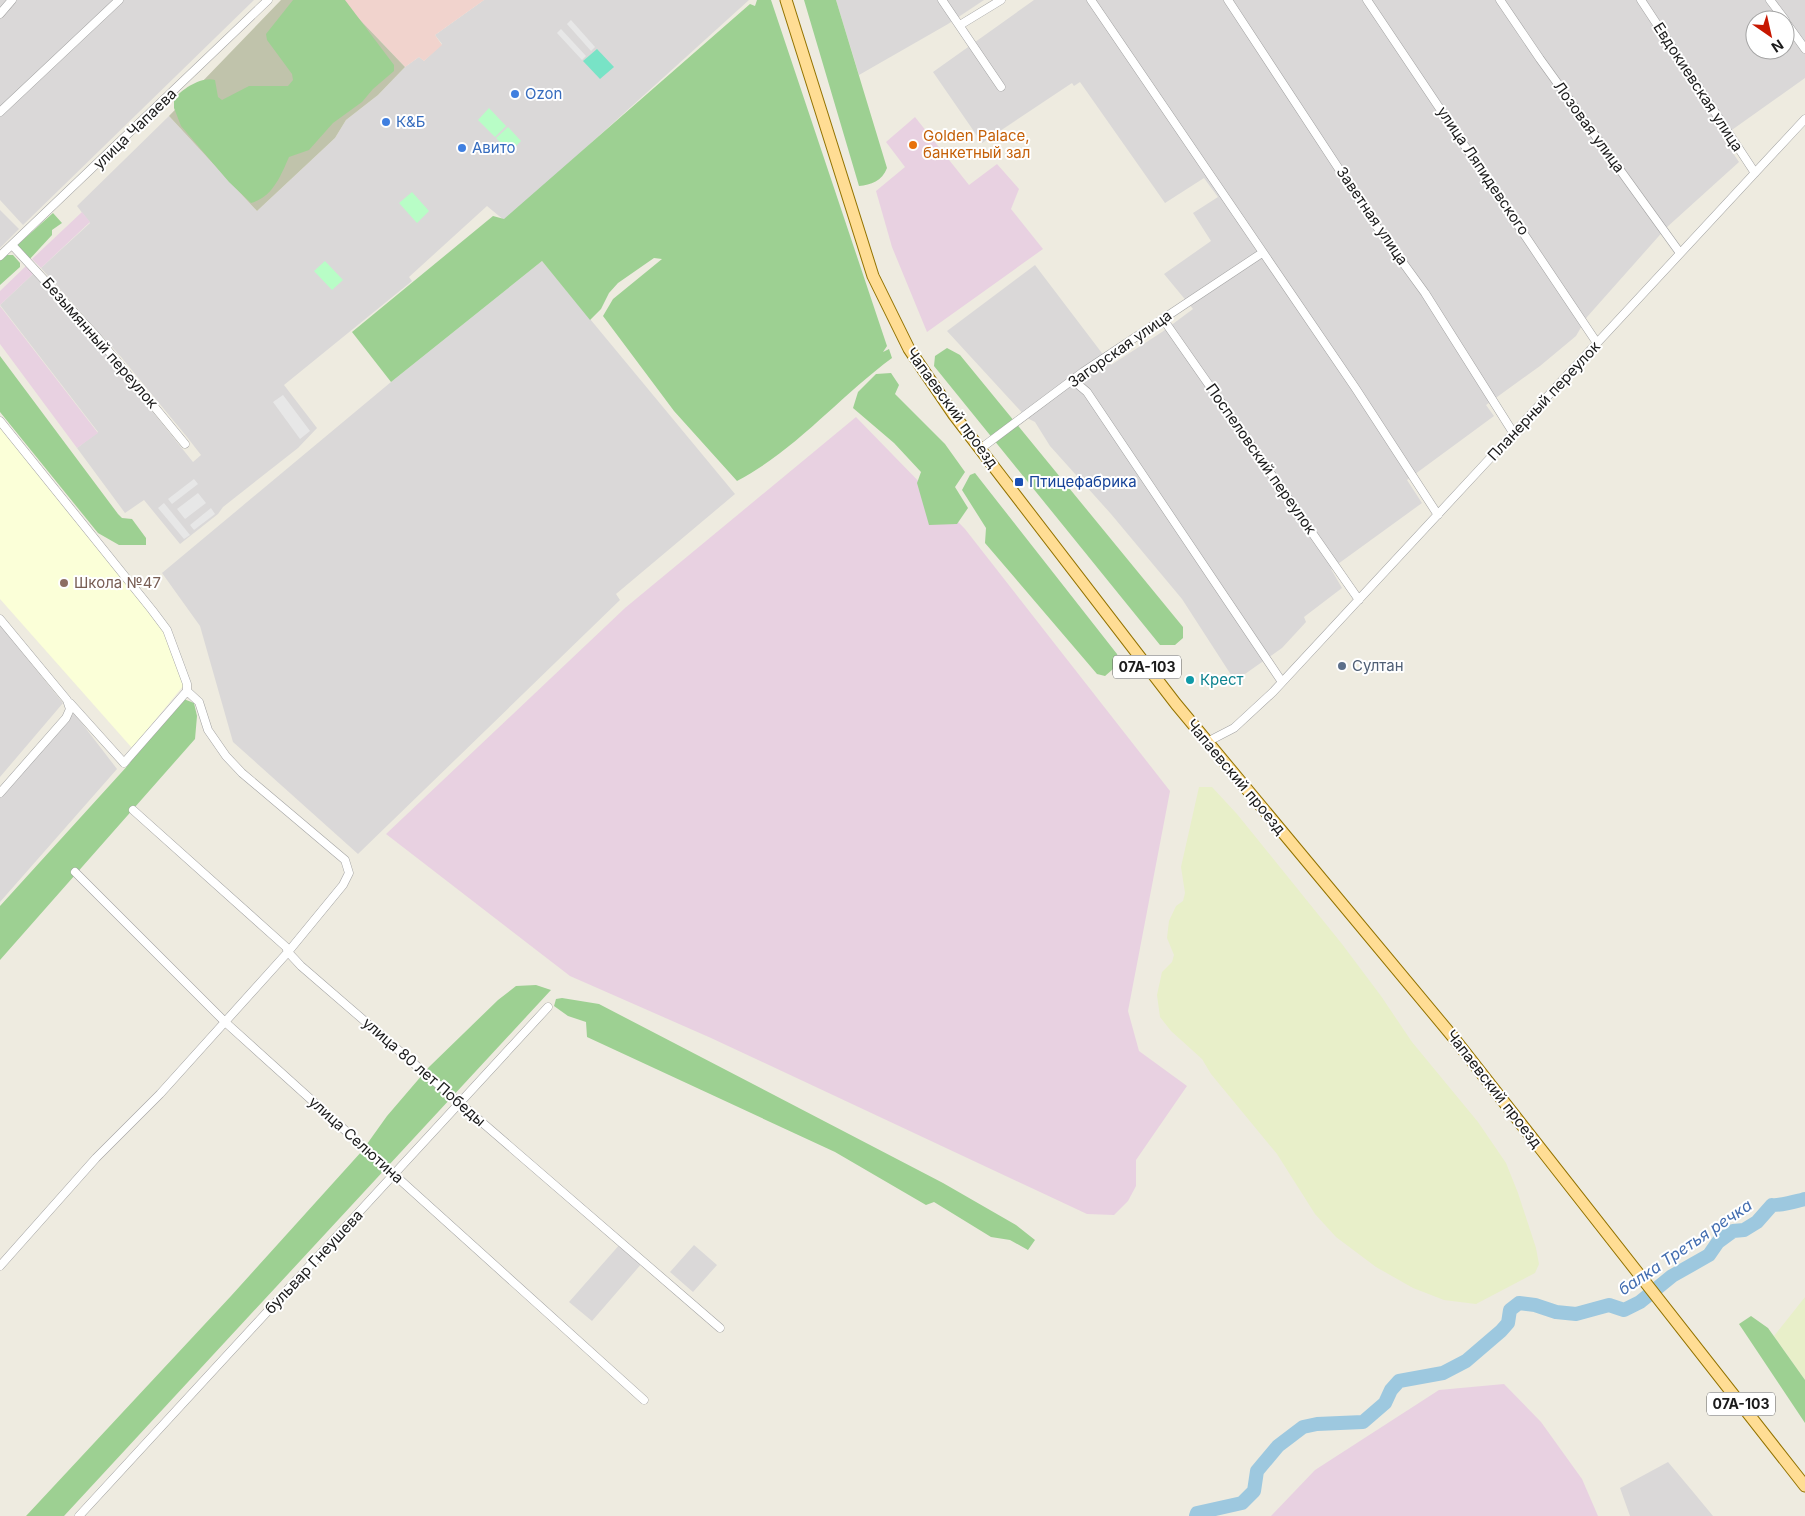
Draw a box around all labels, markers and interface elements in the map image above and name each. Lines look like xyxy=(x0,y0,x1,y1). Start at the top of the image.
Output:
north arrow xyxy=(1745,10,1795,60)
street label: Евдокиевская улица xyxy=(1649,18,1747,155)
text: N xyxy=(1768,36,1787,56)
street label: Лозовая улица xyxy=(1550,77,1629,176)
street label: улица Чапаева xyxy=(89,84,180,173)
place label: Ozon xyxy=(525,84,562,103)
marker: Ozon xyxy=(509,88,521,100)
street label: улица Ляпидевского xyxy=(1433,103,1534,239)
place label: К&Б xyxy=(396,112,425,131)
marker: К&Б xyxy=(380,116,392,128)
place label: Golden Palace, банкетный зал xyxy=(923,126,1030,162)
place label: Авито xyxy=(472,138,515,157)
marker: Golden Palace, банкетный зал xyxy=(907,139,919,151)
marker: Авито xyxy=(456,142,468,154)
street label: Заветная улица xyxy=(1332,163,1412,269)
street label: Безымянный переулок xyxy=(38,273,162,412)
street label: Загорская улица xyxy=(1064,306,1175,391)
street label: Планерный переулок xyxy=(1483,337,1604,464)
street label: Чапаевский проезд xyxy=(902,344,1003,472)
street label: Поспеловский переулок xyxy=(1202,380,1321,538)
place label: Птицефабрика xyxy=(1029,472,1137,491)
marker: Птицефабрика xyxy=(1013,476,1025,488)
place label: Школа №47 xyxy=(74,573,161,592)
marker: Школа №47 xyxy=(58,577,70,589)
road number: 07А-103 xyxy=(1113,656,1181,679)
place label: Султан xyxy=(1352,656,1404,675)
marker: Султан xyxy=(1336,660,1348,672)
place label: Крест xyxy=(1200,670,1244,689)
marker: Крест xyxy=(1184,674,1196,686)
street label: Чапаевский проезд xyxy=(1183,715,1290,838)
street label: улица 80 лет Победы xyxy=(359,1013,490,1130)
street label: Чапаевский проезд xyxy=(1442,1026,1546,1152)
street label: улица Селютина xyxy=(305,1092,408,1187)
water label: балка Третья речка xyxy=(1614,1195,1756,1299)
street label: бульвар Гнеушева xyxy=(260,1206,367,1318)
road number: 07А-103 xyxy=(1707,1392,1775,1416)

